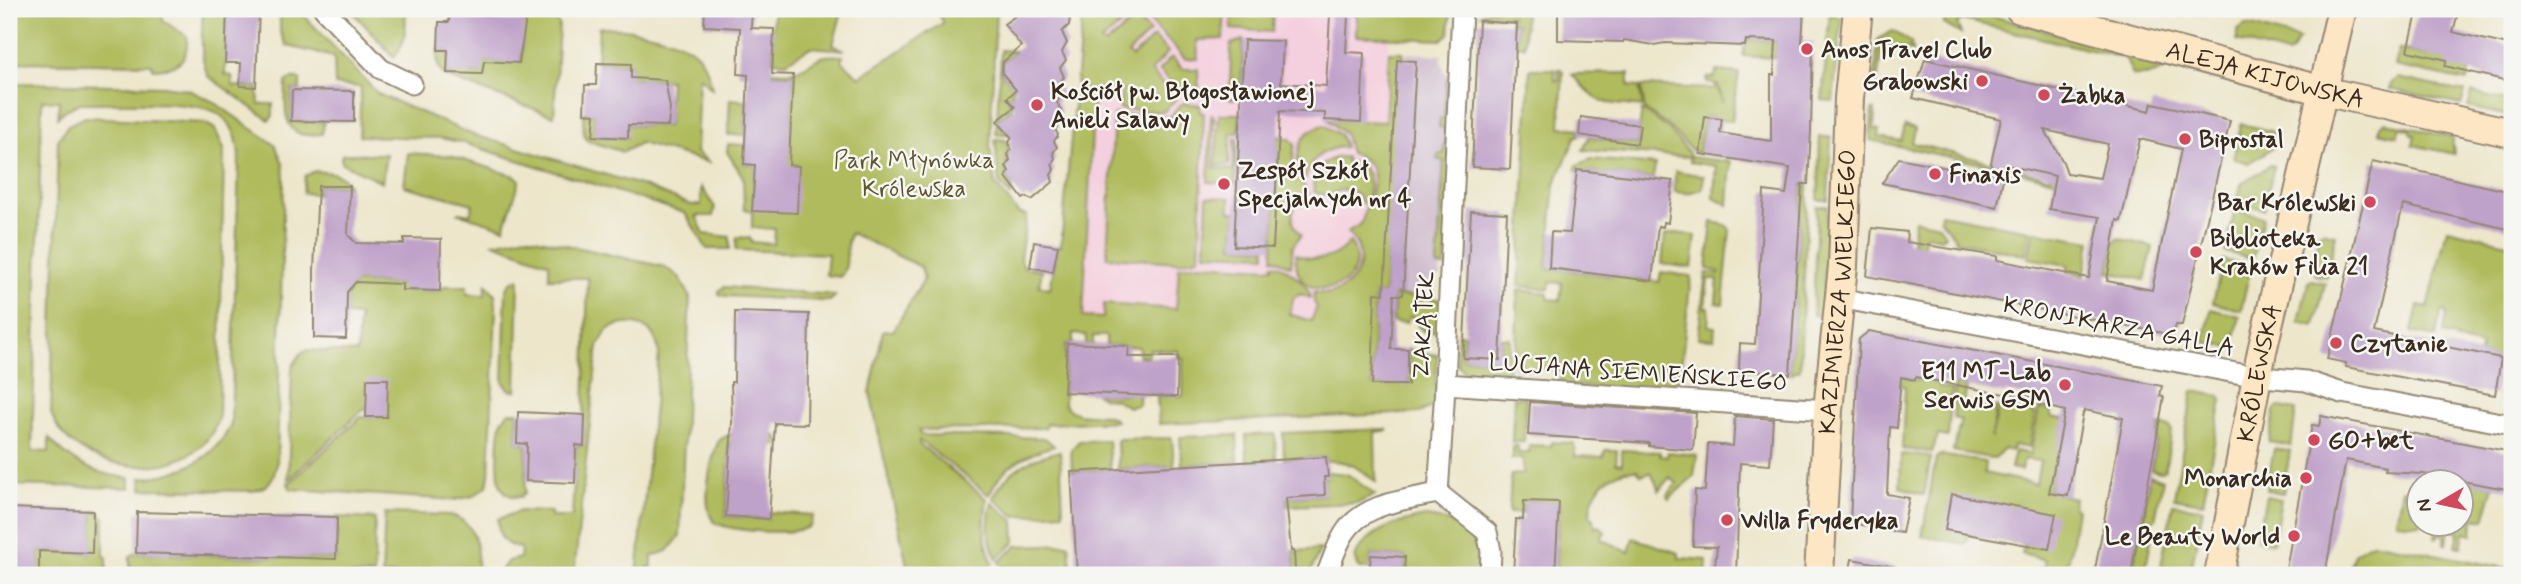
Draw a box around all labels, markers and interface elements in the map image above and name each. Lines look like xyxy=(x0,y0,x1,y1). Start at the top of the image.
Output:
place label: Anos Travel Club xyxy=(1821,35,1992,66)
street label: ALEJA KIJOWSKA xyxy=(2162,35,2367,117)
marker: Anos Travel Club xyxy=(1799,41,1815,57)
place label: Grabowski xyxy=(1862,67,1968,98)
marker: Grabowski xyxy=(1974,73,1990,89)
place label: Kościół pw. Błogosławionej Anieli Salawy xyxy=(1051,77,1314,136)
place label: Żabka xyxy=(2058,81,2126,112)
marker: Żabka xyxy=(2036,87,2052,103)
marker: Kościół pw. Błogosławionej Anieli Salawy xyxy=(1029,97,1045,113)
place label: Biprostal xyxy=(2199,125,2284,156)
marker: Biprostal xyxy=(2177,131,2193,147)
park label: Park Młynówka Królewska xyxy=(833,146,995,205)
street label: KAZIMIERZA WIELKIEGO xyxy=(1813,149,1864,435)
place label: Zespół Szkół Specjalnych nr 4 xyxy=(1238,156,1411,215)
place label: Finaxis xyxy=(1949,160,2021,191)
marker: Finaxis xyxy=(1927,166,1943,182)
marker: Zespół Szkół Specjalnych nr 4 xyxy=(1216,176,1232,192)
place label: Bar Królewski xyxy=(2217,188,2356,219)
marker: Bar Królewski xyxy=(2362,194,2378,210)
place label: Biblioteka Kraków Filia 21 xyxy=(2210,224,2368,283)
marker: Biblioteka Kraków Filia 21 xyxy=(2188,244,2204,260)
street label: ZAKĄTEK xyxy=(1406,271,1443,380)
street label: KRONIKARZA GALLA xyxy=(2000,290,2237,365)
street label: KRÓLEWSKA xyxy=(2231,301,2289,445)
place label: Czytanie xyxy=(2350,329,2448,360)
marker: Czytanie xyxy=(2328,335,2344,351)
street label: LUCJANA SIEMIEŃSKIEGO xyxy=(1488,348,1788,399)
place label: E11 MT-Lab Serwis GSM xyxy=(1921,357,2051,416)
marker: E11 MT-Lab Serwis GSM xyxy=(2057,377,2073,393)
place label: GO+bet xyxy=(2328,426,2414,457)
marker: GO+bet xyxy=(2306,432,2322,448)
place label: Monarchia xyxy=(2184,464,2292,495)
north arrow xyxy=(2406,468,2476,538)
marker: Monarchia xyxy=(2298,470,2314,486)
text: N xyxy=(2411,497,2438,514)
place label: Willa Fryderyka xyxy=(1740,506,1899,537)
marker: Willa Fryderyka xyxy=(1719,512,1735,528)
place label: Le Beauty World xyxy=(2105,522,2280,553)
marker: Le Beauty World xyxy=(2286,528,2302,544)

